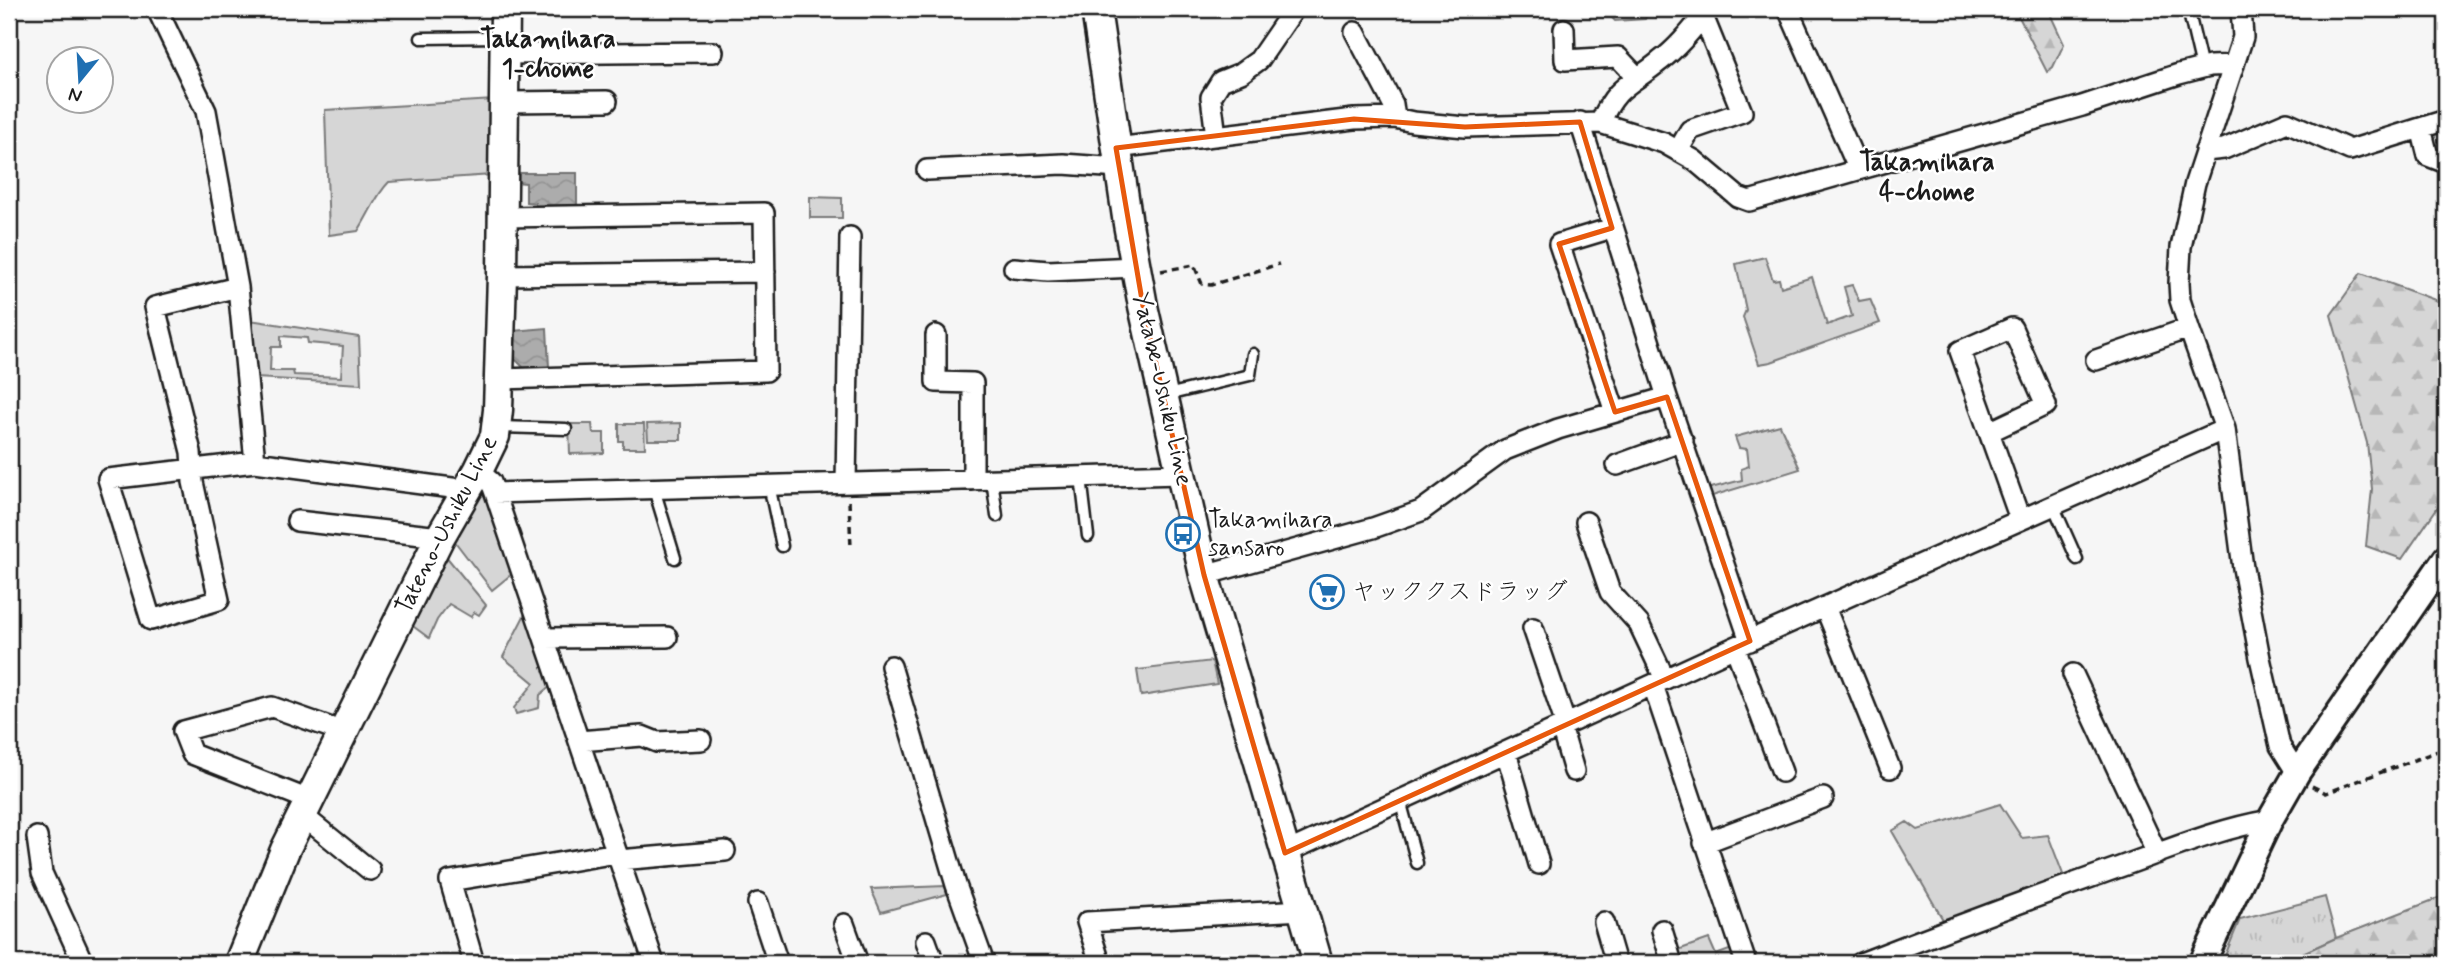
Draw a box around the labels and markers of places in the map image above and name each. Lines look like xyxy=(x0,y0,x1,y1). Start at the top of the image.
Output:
place label: Takamihara sansaro xyxy=(1208,505,1333,564)
bus stop icon: Takamihara sansaro xyxy=(1164,515,1202,553)
supermarket icon: ヤッククスドラッグ xyxy=(1308,573,1346,611)
place label: ヤッククスドラッグ xyxy=(1352,577,1568,608)

